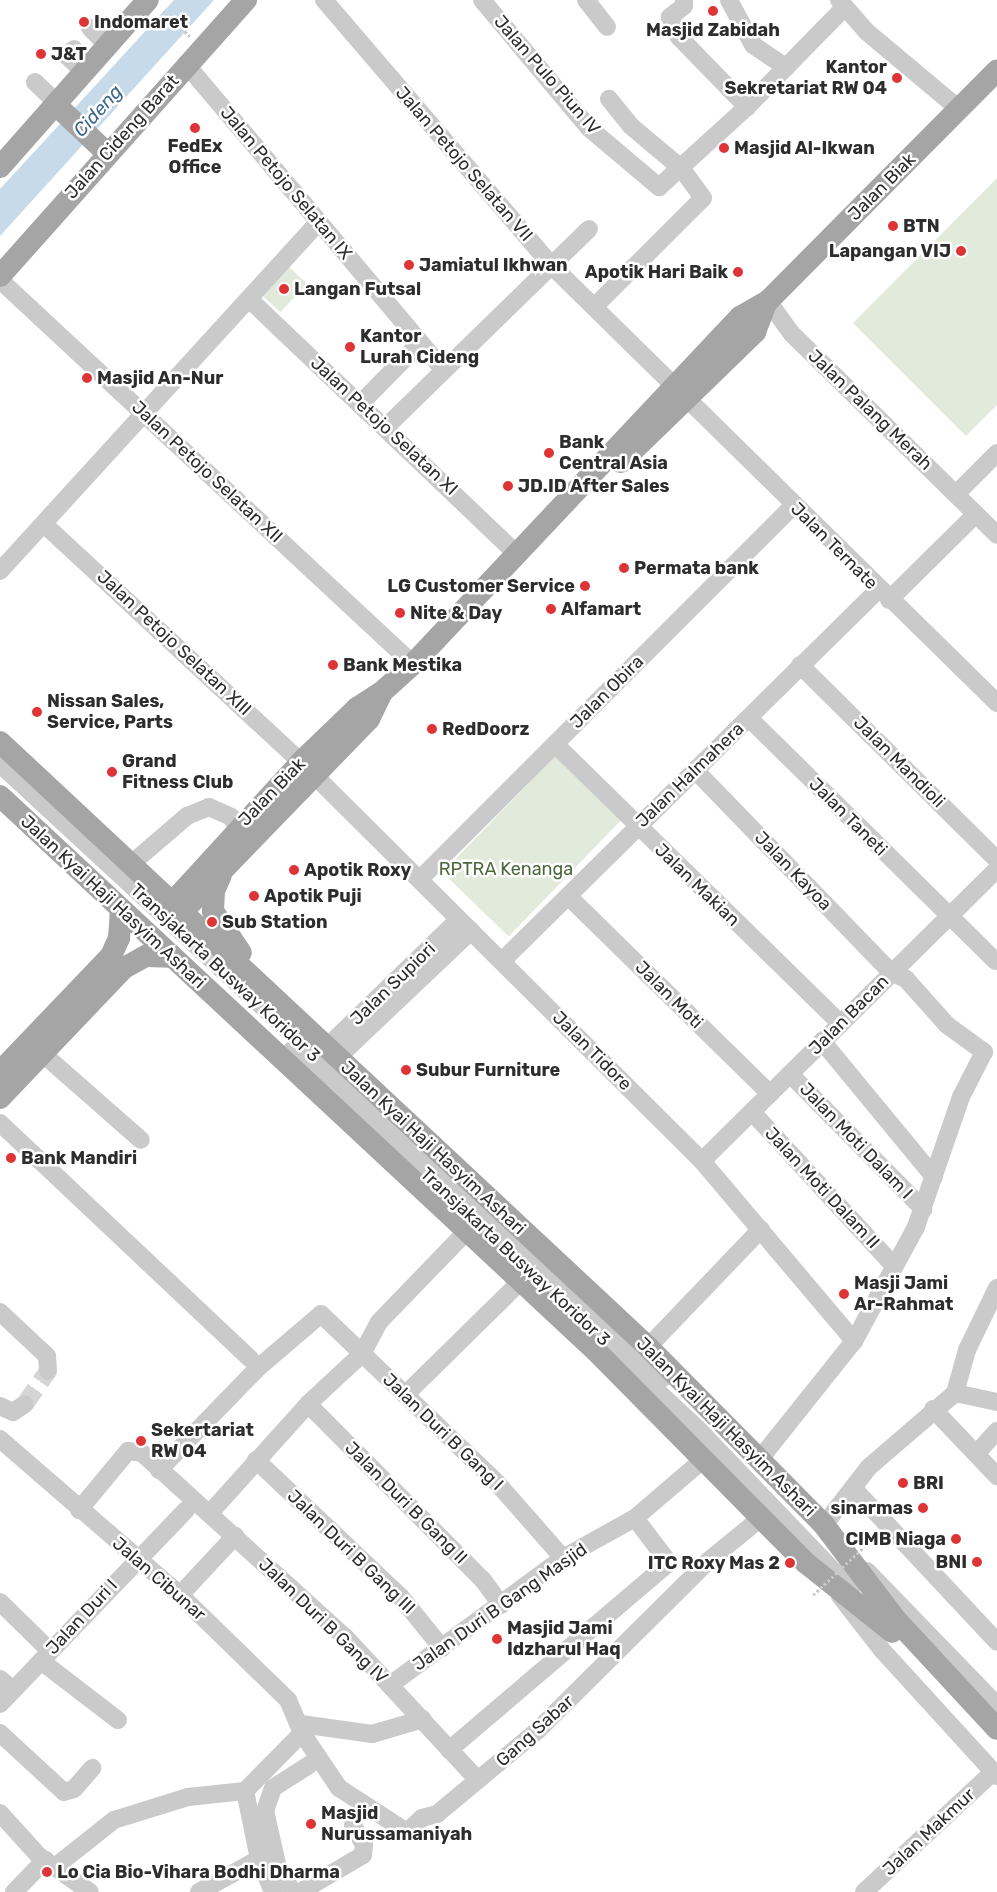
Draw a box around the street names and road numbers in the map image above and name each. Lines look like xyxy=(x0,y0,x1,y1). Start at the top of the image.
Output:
street label: Jalan Pulo Piun IV xyxy=(489,11,605,139)
street label: Jalan Cideng Barat xyxy=(61,70,183,204)
street label: Jalan Petojo Selatan VII xyxy=(391,82,537,246)
street label: Jalan Petojo Selatan IX xyxy=(216,102,356,264)
street label: Jalan Biak xyxy=(844,149,920,225)
street label: Jalan Palang Merah xyxy=(803,345,937,475)
street label: Jalan Petojo Selatan XI xyxy=(306,352,462,500)
street label: Jalan Petojo Selatan XII xyxy=(127,397,287,547)
street label: Jalan Ternate xyxy=(786,498,882,594)
street label: Jalan Petojo Selatan XIII xyxy=(92,566,256,720)
street label: Jalan Obira xyxy=(566,651,648,733)
street label: Jalan Mandioli xyxy=(849,712,949,812)
street label: Jalan Halmahera xyxy=(632,718,748,832)
street label: Jalan Biak xyxy=(234,753,310,831)
street label: Jalan Taneti xyxy=(804,773,892,861)
street label: Jalan Kyai Haji Hasyim Ashari xyxy=(16,811,210,993)
street label: Jalan Kayoa xyxy=(750,827,836,915)
street label: Jalan Makian xyxy=(650,839,744,931)
street label: Transjakarta Busway Koridor 3 xyxy=(125,879,325,1067)
street label: Jalan Supiori xyxy=(346,938,440,1030)
street label: Jalan Moti xyxy=(631,957,707,1033)
street label: Jalan Bacan xyxy=(805,971,893,1059)
street label: Jalan Tidore xyxy=(548,1007,636,1095)
street label: Jalan Kyai Haji Hasyim Ashari xyxy=(336,1057,530,1239)
street label: Jalan Moti Dalam I xyxy=(795,1078,917,1204)
street label: Jalan Moti Dalam II xyxy=(760,1123,884,1253)
street label: Transjakarta Busway Koridor 3 xyxy=(415,1163,615,1351)
street label: Jalan Kyai Haji Hasyim Ashari xyxy=(632,1333,820,1521)
street label: Jalan Duri B Gang I xyxy=(378,1369,508,1495)
street label: Jalan Duri B Gang II xyxy=(340,1437,472,1569)
street label: Jalan Duri B Gang III xyxy=(283,1485,419,1619)
street label: Jalan Cibunar xyxy=(108,1533,210,1625)
street label: Jalan Duri B Gang Masjid xyxy=(409,1539,591,1675)
street label: Jalan Duri B Gang IV xyxy=(254,1554,392,1688)
street label: Jalan Duri I xyxy=(42,1575,122,1659)
street label: Gang Sabar xyxy=(492,1691,578,1771)
street label: Jalan Makmur xyxy=(878,1784,980,1880)

